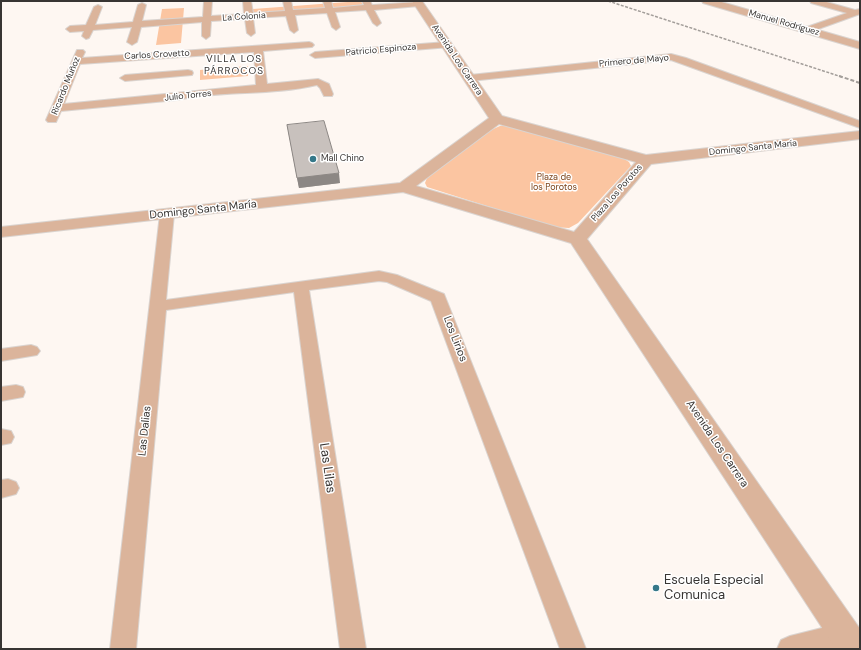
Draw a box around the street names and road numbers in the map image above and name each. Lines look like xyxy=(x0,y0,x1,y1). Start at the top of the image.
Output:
street label: Manuel Rodríguez xyxy=(747,8,821,38)
street label: La Colonia xyxy=(222,10,266,24)
street label: Avenida Los Carrera xyxy=(429,22,485,98)
street label: Patricio Espinoza xyxy=(345,42,417,58)
street label: Carlos Crovetto xyxy=(124,48,190,62)
street label: Primero de Mayo xyxy=(599,53,669,69)
street label: Ricardo Muñoz xyxy=(49,55,83,117)
street label: Julio Torres xyxy=(164,88,212,104)
street label: Domingo Santa María xyxy=(709,138,797,158)
street label: Plaza Los Porotos xyxy=(589,162,645,224)
street label: Domingo Santa María xyxy=(149,198,257,222)
street label: Los Lirios xyxy=(440,314,470,364)
street label: Avenida Los Carrera xyxy=(683,398,751,490)
street label: Las Dalias xyxy=(136,405,154,457)
street label: Las Lilas xyxy=(316,442,338,494)

